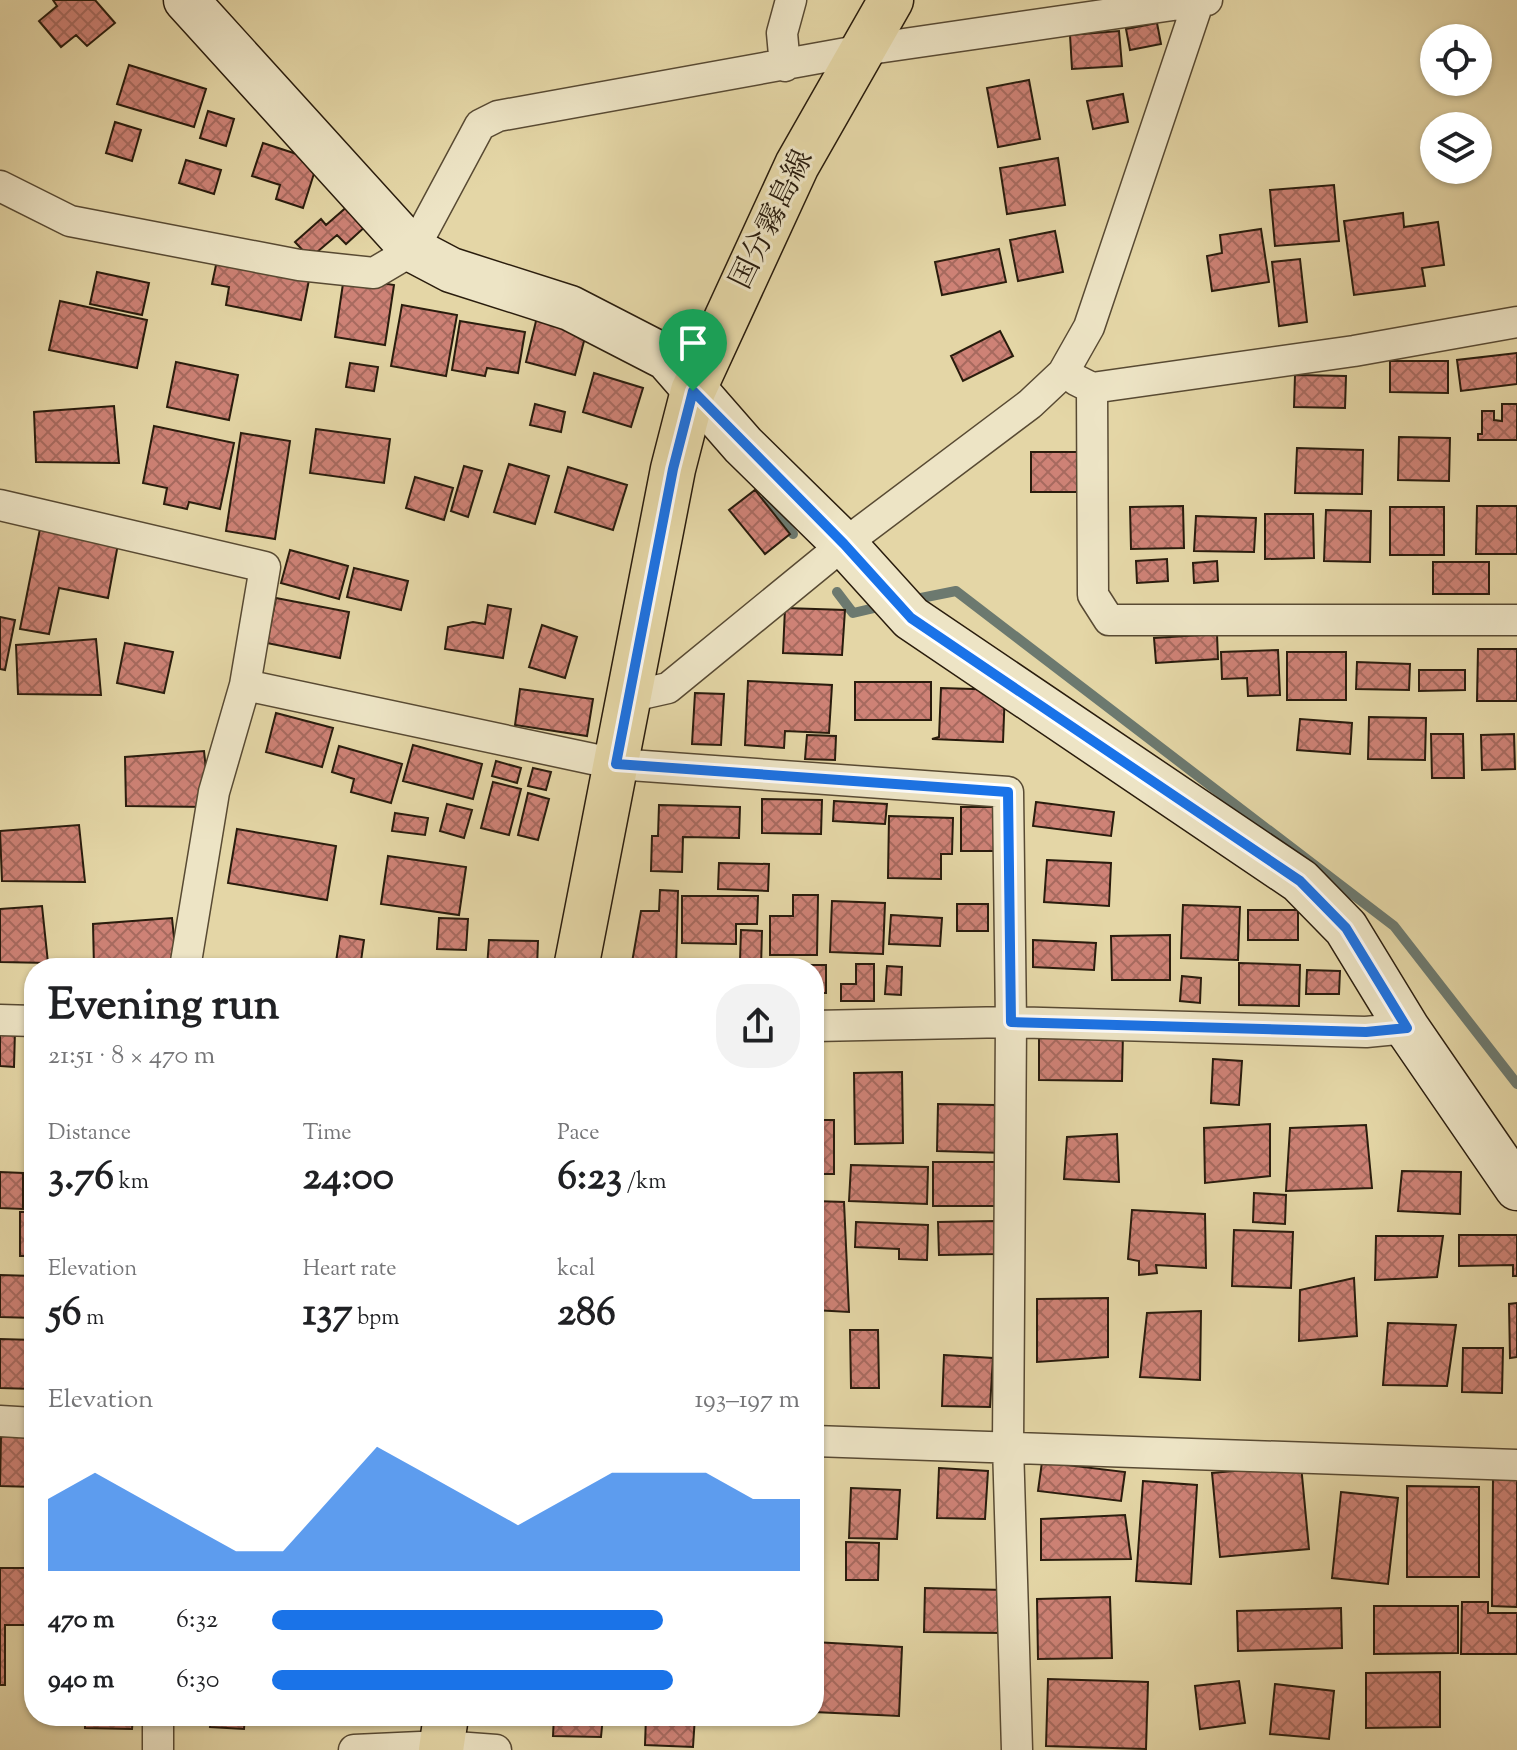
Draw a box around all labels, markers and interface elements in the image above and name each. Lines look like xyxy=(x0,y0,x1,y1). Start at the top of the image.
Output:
map controls xyxy=(1420,24,1492,184)
button: locate xyxy=(1420,24,1492,96)
button: layers xyxy=(1420,112,1492,184)
street label: 国分霧島線 xyxy=(721,143,825,297)
pin xyxy=(659,309,727,391)
icon: arrive xyxy=(671,321,715,365)
text: Evening run xyxy=(48,976,280,1039)
button: share xyxy=(716,984,800,1068)
text: 21:51 · 8 × 470 m xyxy=(48,1038,215,1075)
text: Distance xyxy=(48,1118,131,1150)
text: Time xyxy=(303,1118,352,1150)
text: Pace xyxy=(557,1118,599,1150)
text: 3.76 xyxy=(48,1150,114,1207)
text: 24:00 xyxy=(303,1150,394,1207)
text: 6:23 xyxy=(557,1150,622,1207)
text: km xyxy=(114,1167,149,1199)
text: /km xyxy=(622,1167,667,1199)
text: Elevation xyxy=(48,1254,137,1286)
text: Heart rate xyxy=(303,1254,397,1286)
text: kcal xyxy=(557,1254,595,1286)
text: 56 xyxy=(48,1286,82,1343)
text: 137 xyxy=(303,1286,352,1343)
text: 286 xyxy=(557,1286,616,1343)
text: m xyxy=(82,1303,104,1335)
text: bpm xyxy=(352,1303,399,1335)
text: Elevation xyxy=(48,1382,153,1419)
text: 193–197 m xyxy=(694,1382,800,1419)
text: 470 m xyxy=(48,1602,114,1639)
text: 6:32 xyxy=(176,1602,218,1639)
text: 940 m xyxy=(48,1662,114,1699)
text: 6:30 xyxy=(176,1662,219,1699)

